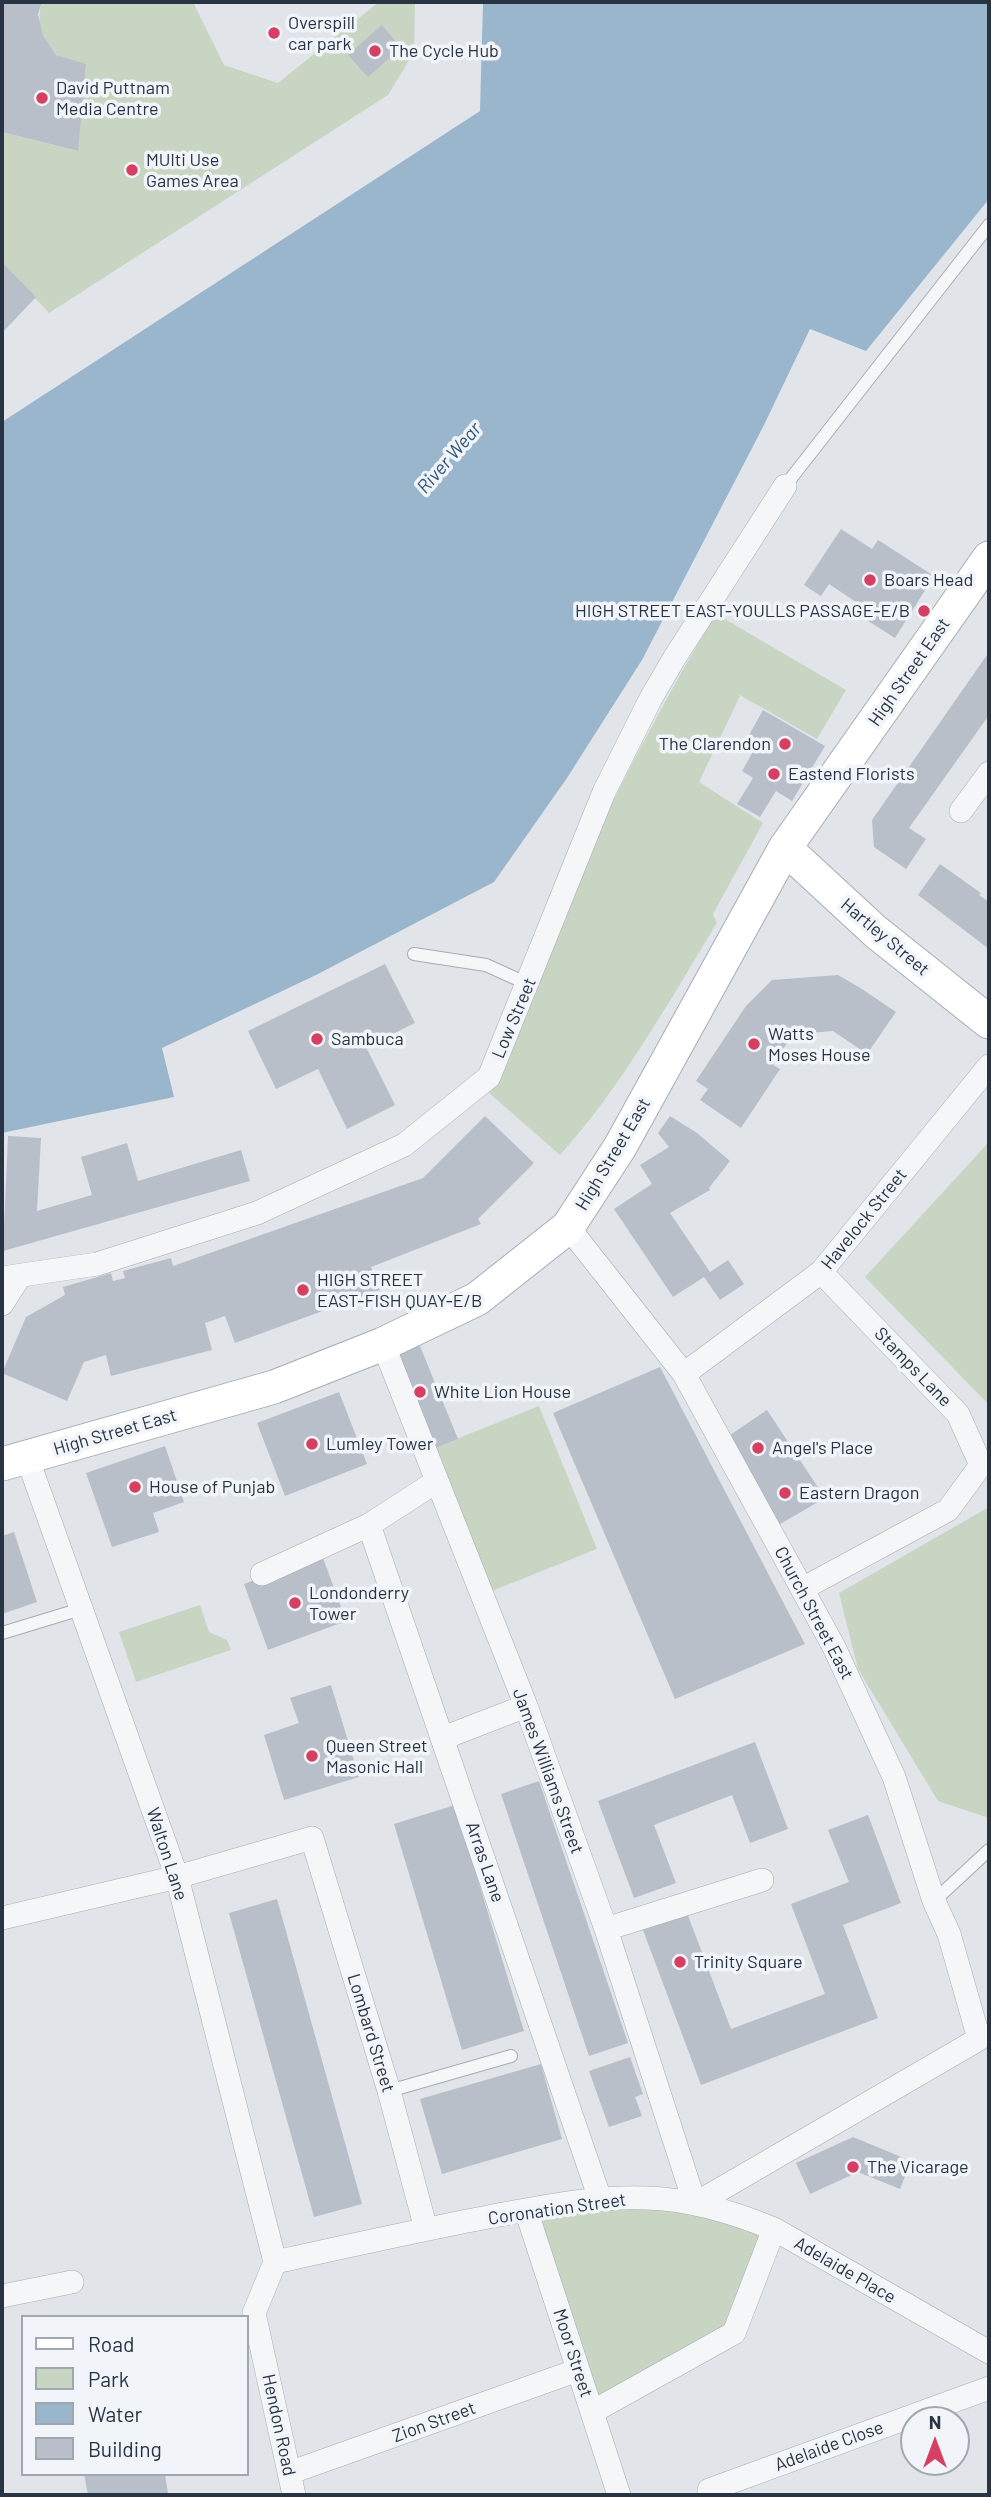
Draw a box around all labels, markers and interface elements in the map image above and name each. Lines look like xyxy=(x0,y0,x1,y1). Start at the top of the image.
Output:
place label: Overspill car park xyxy=(288,12,355,54)
marker: Overspill car park xyxy=(266,25,282,41)
place label: The Cycle Hub xyxy=(389,40,499,62)
marker: The Cycle Hub xyxy=(367,43,383,59)
place label: David Puttnam Media Centre xyxy=(56,77,170,119)
marker: David Puttnam Media Centre xyxy=(34,90,50,106)
place label: MUlti Use Games Area xyxy=(146,149,239,192)
marker: MUlti Use Games Area xyxy=(124,162,140,178)
water label: River Wear xyxy=(412,418,486,498)
place label: Boars Head xyxy=(884,569,973,591)
marker: Boars Head xyxy=(862,572,878,588)
place label: HIGH STREET EAST-YOULLS PASSAGE-E/B xyxy=(575,600,910,622)
marker: HIGH STREET EAST-YOULLS PASSAGE-E/B xyxy=(916,603,932,619)
street label: High Street East xyxy=(864,614,954,730)
place label: The Clarendon xyxy=(659,733,771,755)
marker: The Clarendon xyxy=(777,736,793,752)
place label: Eastend Florists xyxy=(788,763,915,785)
marker: Eastend Florists xyxy=(766,766,782,782)
street label: Hartley Street xyxy=(836,894,934,980)
street label: Low Street xyxy=(487,974,541,1062)
place label: Watts Moses House xyxy=(768,1023,871,1066)
place label: Sambuca xyxy=(331,1028,404,1050)
marker: Sambuca xyxy=(309,1031,325,1047)
marker: Watts Moses House xyxy=(746,1036,762,1052)
street label: High Street East xyxy=(571,1094,655,1214)
street label: Havelock Street xyxy=(817,1164,911,1274)
place label: HIGH STREET EAST-FISH QUAY-E/B xyxy=(317,1269,482,1312)
marker: HIGH STREET EAST-FISH QUAY-E/B xyxy=(295,1282,311,1298)
street label: Stamps Lane xyxy=(870,1323,956,1411)
place label: White Lion House xyxy=(434,1381,571,1403)
marker: White Lion House xyxy=(412,1384,428,1400)
street label: High Street East xyxy=(51,1404,179,1460)
place label: Lumley Tower xyxy=(326,1433,433,1455)
marker: Lumley Tower xyxy=(304,1436,320,1452)
place label: Angel's Place xyxy=(772,1437,873,1459)
marker: Angel's Place xyxy=(750,1440,766,1456)
place label: House of Punjab xyxy=(149,1476,275,1498)
marker: House of Punjab xyxy=(127,1479,143,1495)
place label: Eastern Dragon xyxy=(799,1482,919,1504)
marker: Eastern Dragon xyxy=(777,1485,793,1501)
street label: Church Street East xyxy=(770,1543,858,1683)
place label: Londonderry Tower xyxy=(309,1582,409,1624)
marker: Londonderry Tower xyxy=(287,1595,303,1611)
street label: James Williams Street xyxy=(508,1685,588,1857)
place label: Queen Street Masonic Hall xyxy=(326,1735,428,1778)
marker: Queen Street Masonic Hall xyxy=(304,1748,320,1764)
street label: Walton Lane xyxy=(142,1805,192,1903)
street label: Arras Lane xyxy=(461,1819,509,1905)
place label: Trinity Square xyxy=(694,1951,803,1973)
marker: Trinity Square xyxy=(672,1954,688,1970)
street label: Lombard Street xyxy=(343,1971,399,2095)
place label: The Vicarage xyxy=(867,2156,969,2178)
marker: The Vicarage xyxy=(845,2159,861,2175)
street label: Coronation Street xyxy=(487,2189,627,2229)
street label: Adelaide Place xyxy=(790,2232,900,2308)
street label: Moor Street xyxy=(549,2306,597,2400)
legend xyxy=(21,2315,248,2476)
text: Road xyxy=(88,2331,134,2356)
text: Park xyxy=(88,2366,129,2391)
street label: Hendon Road xyxy=(258,2372,300,2478)
street label: Zion Street xyxy=(390,2397,478,2447)
text: Water xyxy=(88,2401,142,2426)
north arrow xyxy=(900,2406,970,2476)
text: N xyxy=(929,2410,941,2433)
street label: Adelaide Close xyxy=(772,2416,886,2476)
text: Building xyxy=(88,2436,162,2461)

